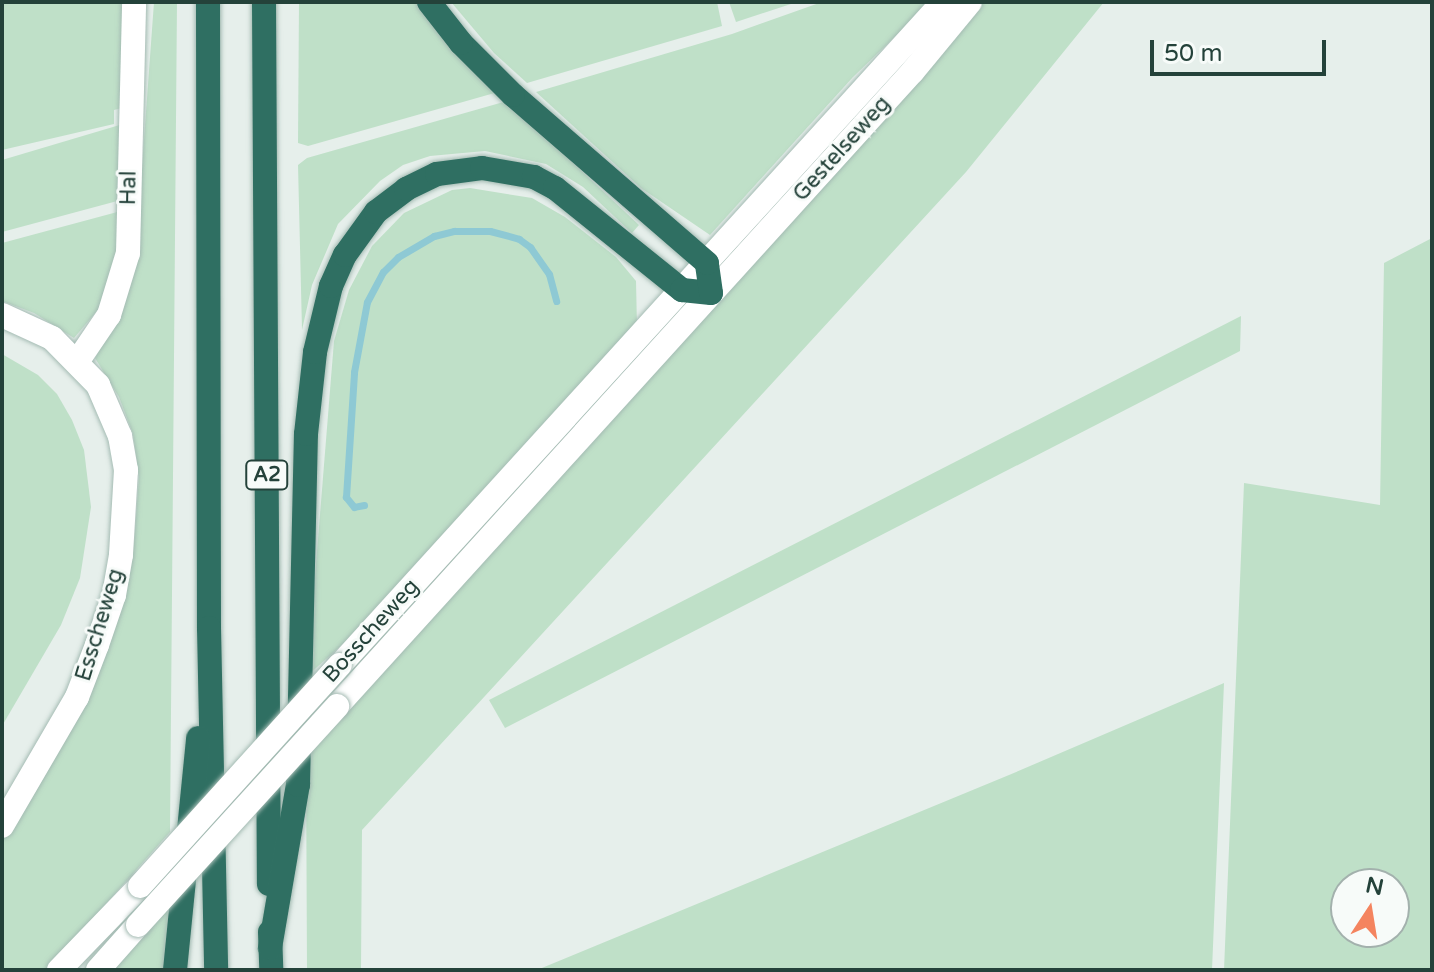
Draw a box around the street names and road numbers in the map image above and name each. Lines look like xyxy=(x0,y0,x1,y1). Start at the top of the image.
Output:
street label: Gestelseweg xyxy=(788,91,896,207)
street label: Hal xyxy=(116,171,142,205)
road number: A2 xyxy=(245,459,289,491)
street label: Esscheweg xyxy=(70,566,130,684)
street label: Bosscheweg xyxy=(317,574,425,688)

